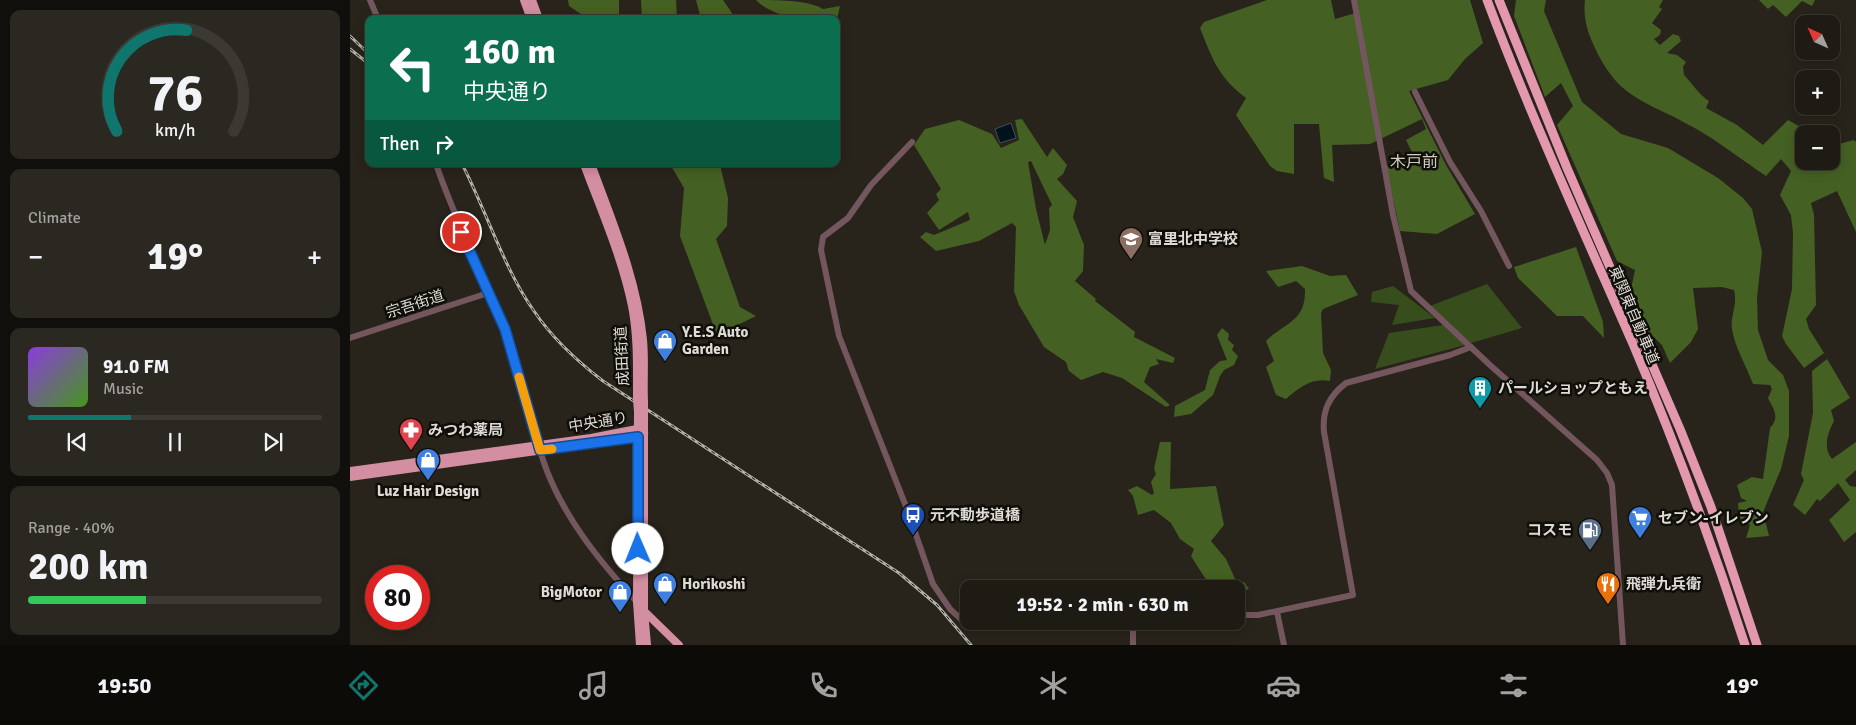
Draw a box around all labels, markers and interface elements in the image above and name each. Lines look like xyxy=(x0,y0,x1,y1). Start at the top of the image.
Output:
north arrow xyxy=(1795,15,1840,60)
map controls xyxy=(1795,15,1840,170)
text: 160 m xyxy=(463,30,556,73)
icon: left xyxy=(380,35,445,100)
text: 76 xyxy=(147,61,203,125)
button: + xyxy=(1795,70,1840,115)
text: 中央通り xyxy=(463,78,551,105)
text: km/h xyxy=(155,119,195,141)
button: − xyxy=(1795,125,1840,170)
icon: right xyxy=(430,130,458,158)
text: Then xyxy=(380,132,420,156)
district label: 木戸前 xyxy=(1390,152,1438,172)
text: Climate xyxy=(28,208,81,228)
pin xyxy=(440,211,482,253)
icon: arrive xyxy=(447,218,475,246)
school or university icon: 富里北中学校 xyxy=(1118,226,1144,260)
place label: 富里北中学校 xyxy=(1148,230,1238,248)
text: 19° xyxy=(147,233,203,280)
text: − xyxy=(28,240,43,274)
text: + xyxy=(307,240,322,274)
street label: 東関東自動車道 xyxy=(1605,263,1663,367)
street label: 宗吾街道 xyxy=(384,286,446,322)
place label: Y.E.S Auto Garden xyxy=(681,323,749,358)
street label: 成田街道 xyxy=(611,326,633,386)
shop icon: Y.E.S Auto Garden xyxy=(652,328,678,362)
text: 91.0 FM xyxy=(103,355,169,379)
building icon: パールショップともえ xyxy=(1467,375,1493,409)
text: Music xyxy=(103,379,144,399)
place label: パールショップともえ xyxy=(1498,379,1648,397)
street label: 中央通り xyxy=(567,408,629,436)
pharmacy icon: みつわ薬局 xyxy=(398,417,424,451)
place label: みつわ薬局 xyxy=(428,421,503,439)
icon: previous xyxy=(63,428,91,456)
icon: pause xyxy=(161,428,189,456)
icon: next xyxy=(259,428,287,456)
shop icon: Luz Hair Design xyxy=(415,447,441,481)
place label: Luz Hair Design xyxy=(377,482,479,500)
bus stop icon: 元不動歩道橋 xyxy=(900,502,926,536)
supermarket icon: セブン-イレブン xyxy=(1627,505,1653,539)
place label: 元不動歩道橋 xyxy=(930,506,1021,524)
place label: セブン-イレブン xyxy=(1658,509,1769,527)
fuel station icon: コスモ xyxy=(1577,517,1603,551)
text: Range · 40% xyxy=(28,518,114,538)
place label: コスモ xyxy=(1527,521,1572,539)
position arrow xyxy=(611,522,663,574)
text: 200 km xyxy=(28,543,149,590)
speed limit sign: 80 xyxy=(365,565,430,630)
shop icon: Horikoshi xyxy=(652,571,678,605)
restaurant icon: 飛弾九兵衛 xyxy=(1595,571,1621,605)
place label: Horikoshi xyxy=(682,575,746,593)
place label: 飛弾九兵衛 xyxy=(1626,575,1701,593)
shop icon: BigMotor xyxy=(607,579,633,613)
place label: BigMotor xyxy=(541,583,602,601)
text: 19:52 · 2 min · 630 m xyxy=(1016,593,1189,617)
icon: directions xyxy=(346,668,381,703)
icon: music xyxy=(576,668,611,703)
icon: phone xyxy=(806,668,841,703)
icon: climate xyxy=(1036,668,1071,703)
icon: car xyxy=(1266,668,1301,703)
icon: filters xyxy=(1496,668,1531,703)
text: 19:50 xyxy=(97,672,151,699)
text: 19° xyxy=(1726,672,1758,699)

